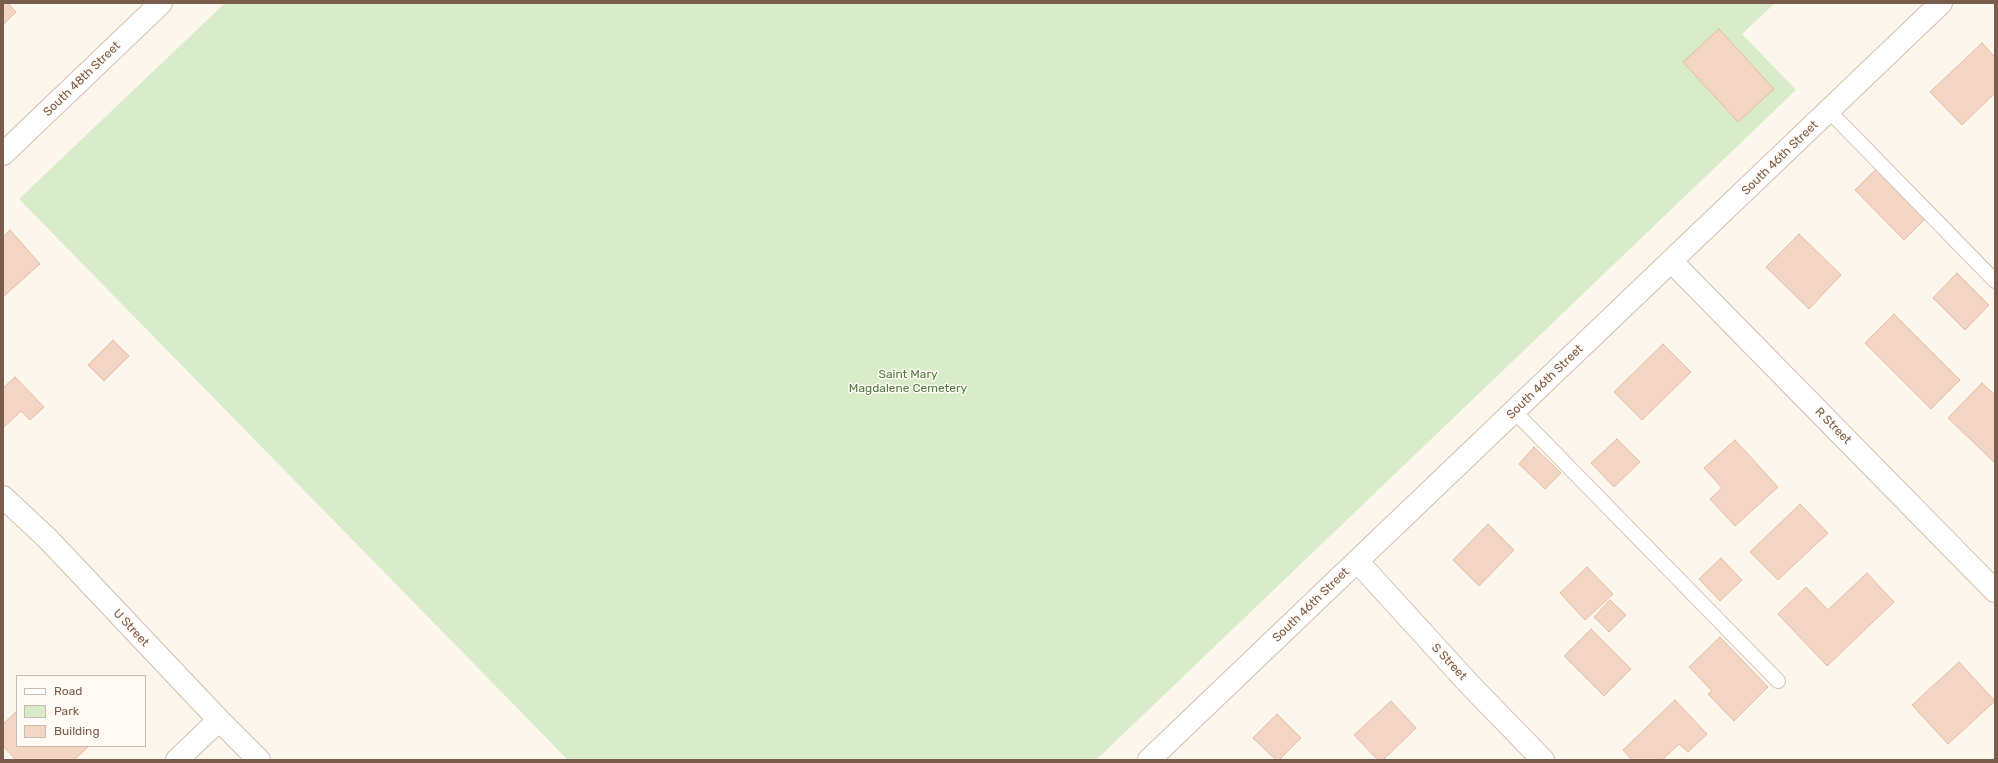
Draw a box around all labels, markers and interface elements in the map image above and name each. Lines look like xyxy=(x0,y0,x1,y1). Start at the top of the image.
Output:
street label: South 48th Street xyxy=(41,39,123,119)
street label: South 46th Street xyxy=(1739,118,1821,198)
street label: South 46th Street xyxy=(1504,342,1586,422)
park label: Saint Mary Magdalene Cemetery xyxy=(849,368,967,396)
street label: R Street xyxy=(1812,405,1854,447)
street label: South 46th Street xyxy=(1270,565,1352,645)
street label: U Street xyxy=(110,606,152,650)
street label: S Street xyxy=(1428,641,1470,683)
legend xyxy=(16,675,146,747)
text: Road xyxy=(54,684,82,698)
text: Park xyxy=(54,704,79,718)
text: Building xyxy=(54,724,100,738)

